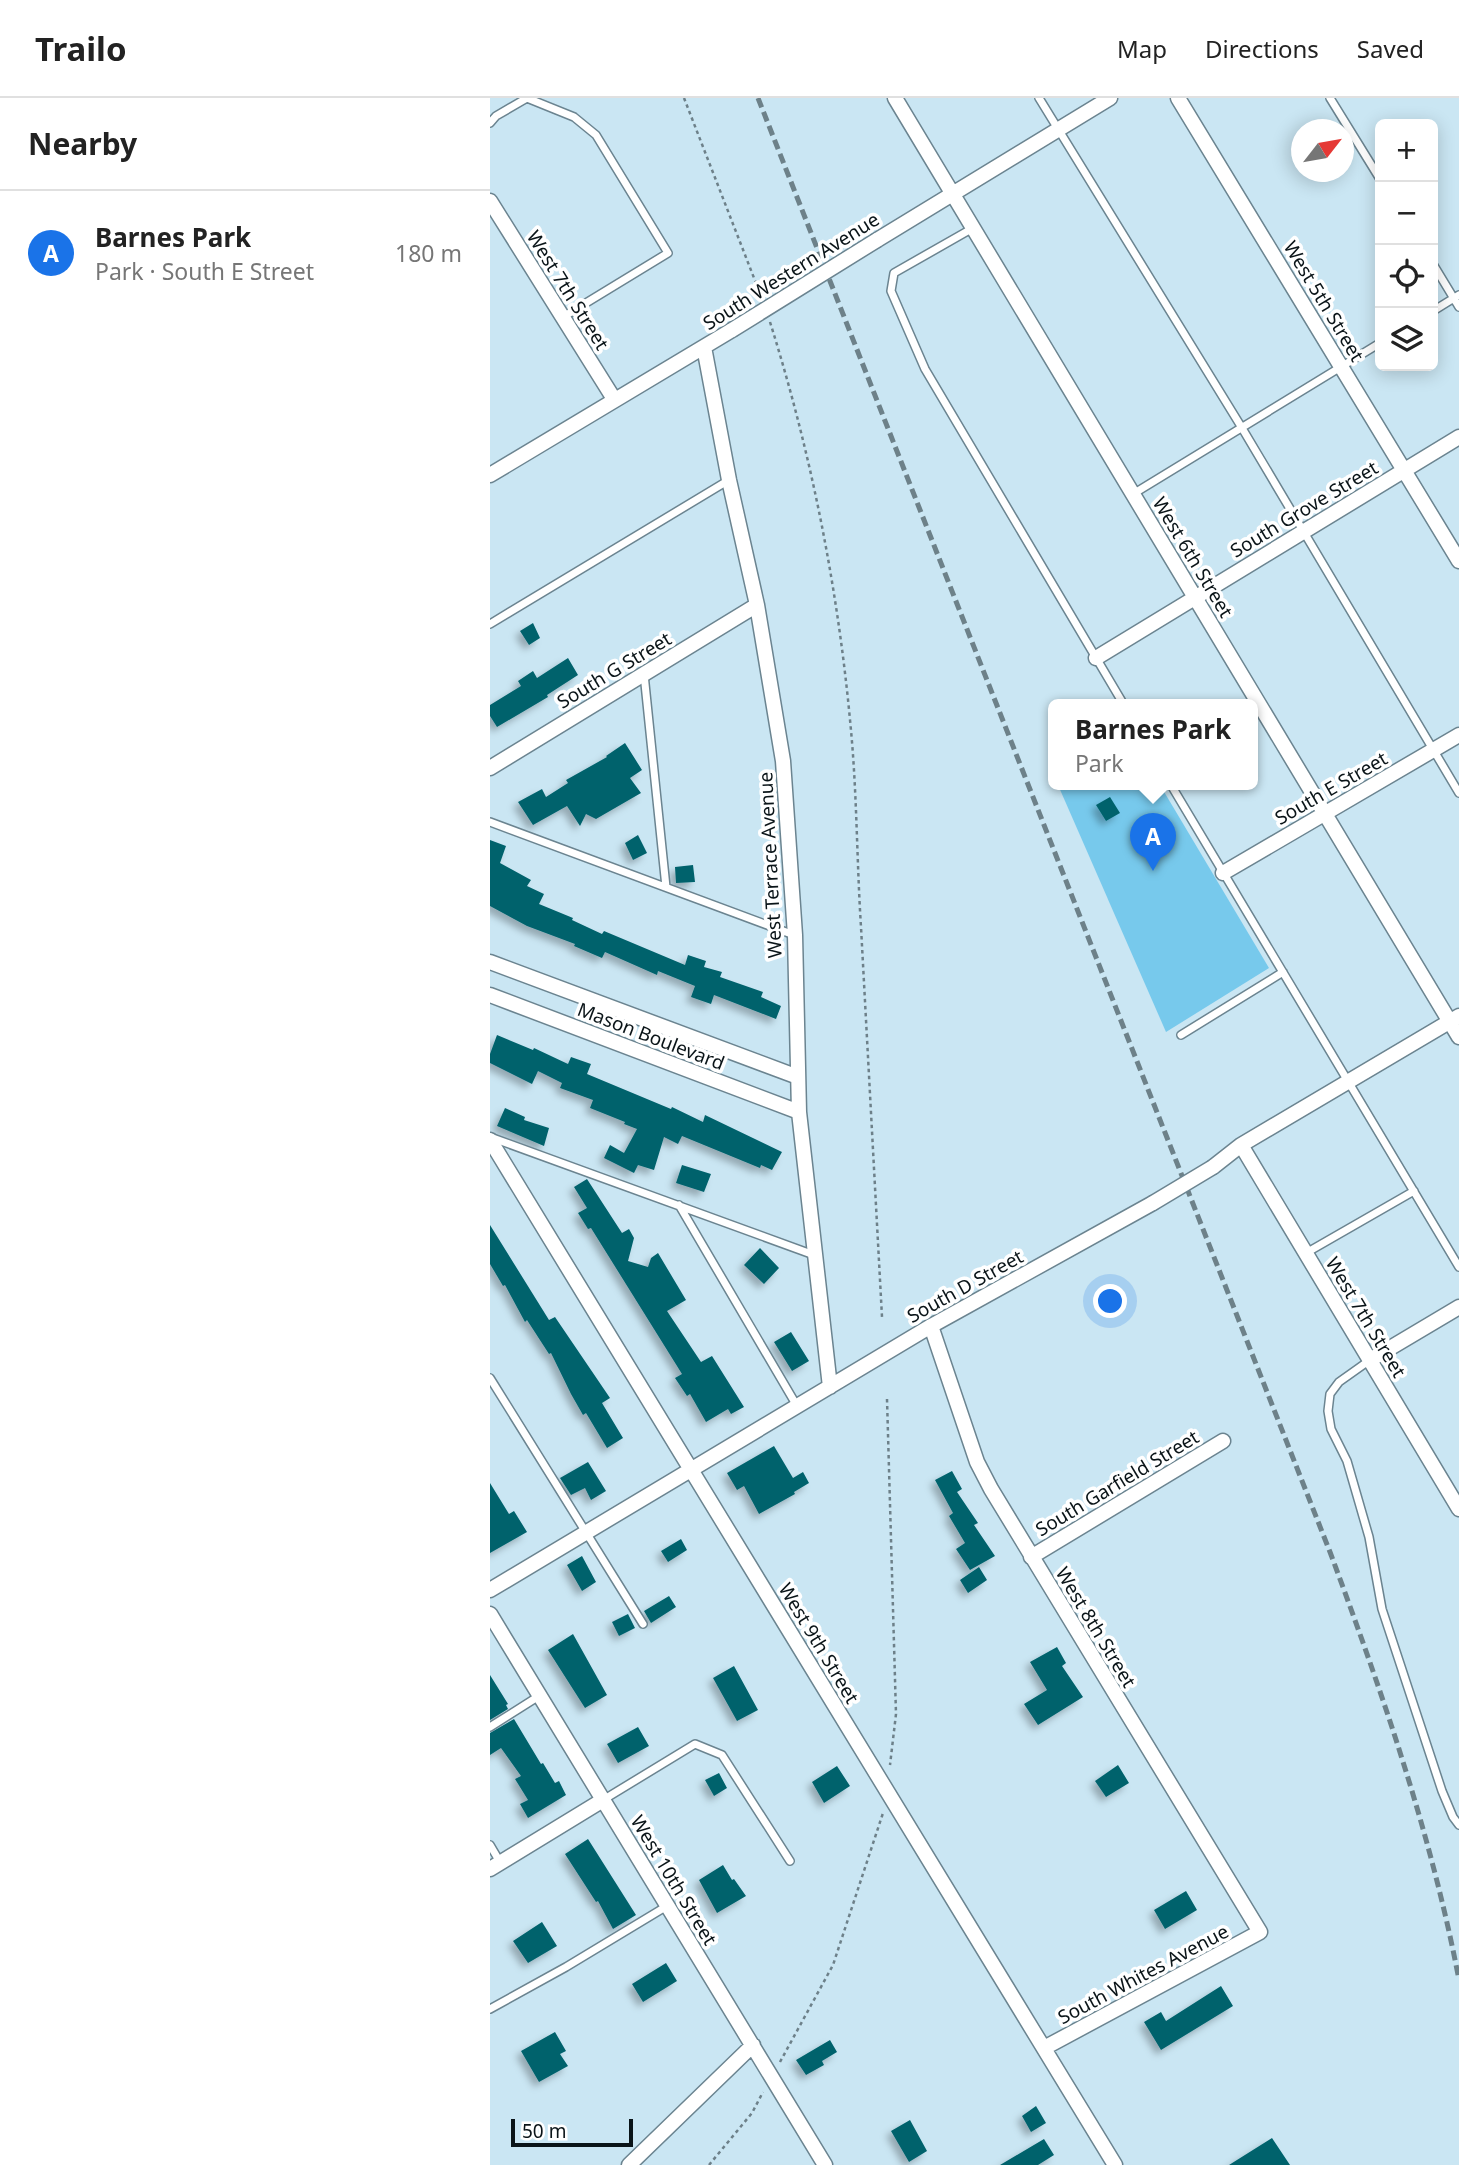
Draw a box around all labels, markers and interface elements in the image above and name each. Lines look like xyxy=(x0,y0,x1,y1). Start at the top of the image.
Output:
text: Trailo xyxy=(35,26,127,71)
text: Map xyxy=(1117,32,1167,65)
text: Directions xyxy=(1205,32,1319,65)
text: Saved xyxy=(1357,32,1424,65)
north arrow xyxy=(1291,119,1354,182)
map controls xyxy=(1375,119,1438,371)
button: + xyxy=(1375,119,1438,182)
text: Nearby xyxy=(28,123,137,164)
button: − xyxy=(1375,182,1438,245)
street label: South Western Avenue xyxy=(698,206,884,336)
text: Barnes Park xyxy=(95,219,251,255)
street label: West 7th Street xyxy=(521,225,615,355)
street label: West 5th Street xyxy=(1278,236,1370,366)
text: A xyxy=(43,237,59,269)
text: 180 m xyxy=(395,237,462,269)
button: locate xyxy=(1375,245,1438,308)
text: Park · South E Street xyxy=(95,255,314,287)
button: layers xyxy=(1375,308,1438,371)
street label: South Grove Street xyxy=(1225,455,1383,563)
street label: West 6th Street xyxy=(1147,492,1239,622)
street label: South G Street xyxy=(552,626,676,714)
popup xyxy=(1048,699,1258,790)
text: Barnes Park xyxy=(1075,711,1231,747)
street label: South E Street xyxy=(1270,745,1392,831)
text: Park xyxy=(1075,747,1124,779)
street label: West Terrace Avenue xyxy=(752,771,788,959)
pin: A xyxy=(1130,813,1176,871)
street label: Mason Boulevard xyxy=(574,996,728,1076)
street label: South D Street xyxy=(902,1243,1028,1329)
street label: West 7th Street xyxy=(1320,1252,1412,1382)
your location xyxy=(1093,1284,1127,1318)
street label: South Garfield Street xyxy=(1030,1424,1204,1542)
street label: West 8th Street xyxy=(1050,1562,1142,1692)
street label: West 9th Street xyxy=(773,1578,865,1708)
street label: West 10th Street xyxy=(625,1810,723,1950)
street label: South Whites Avenue xyxy=(1053,1918,1233,2030)
scale bar xyxy=(511,2116,634,2148)
text: 50 m xyxy=(522,2118,566,2144)

